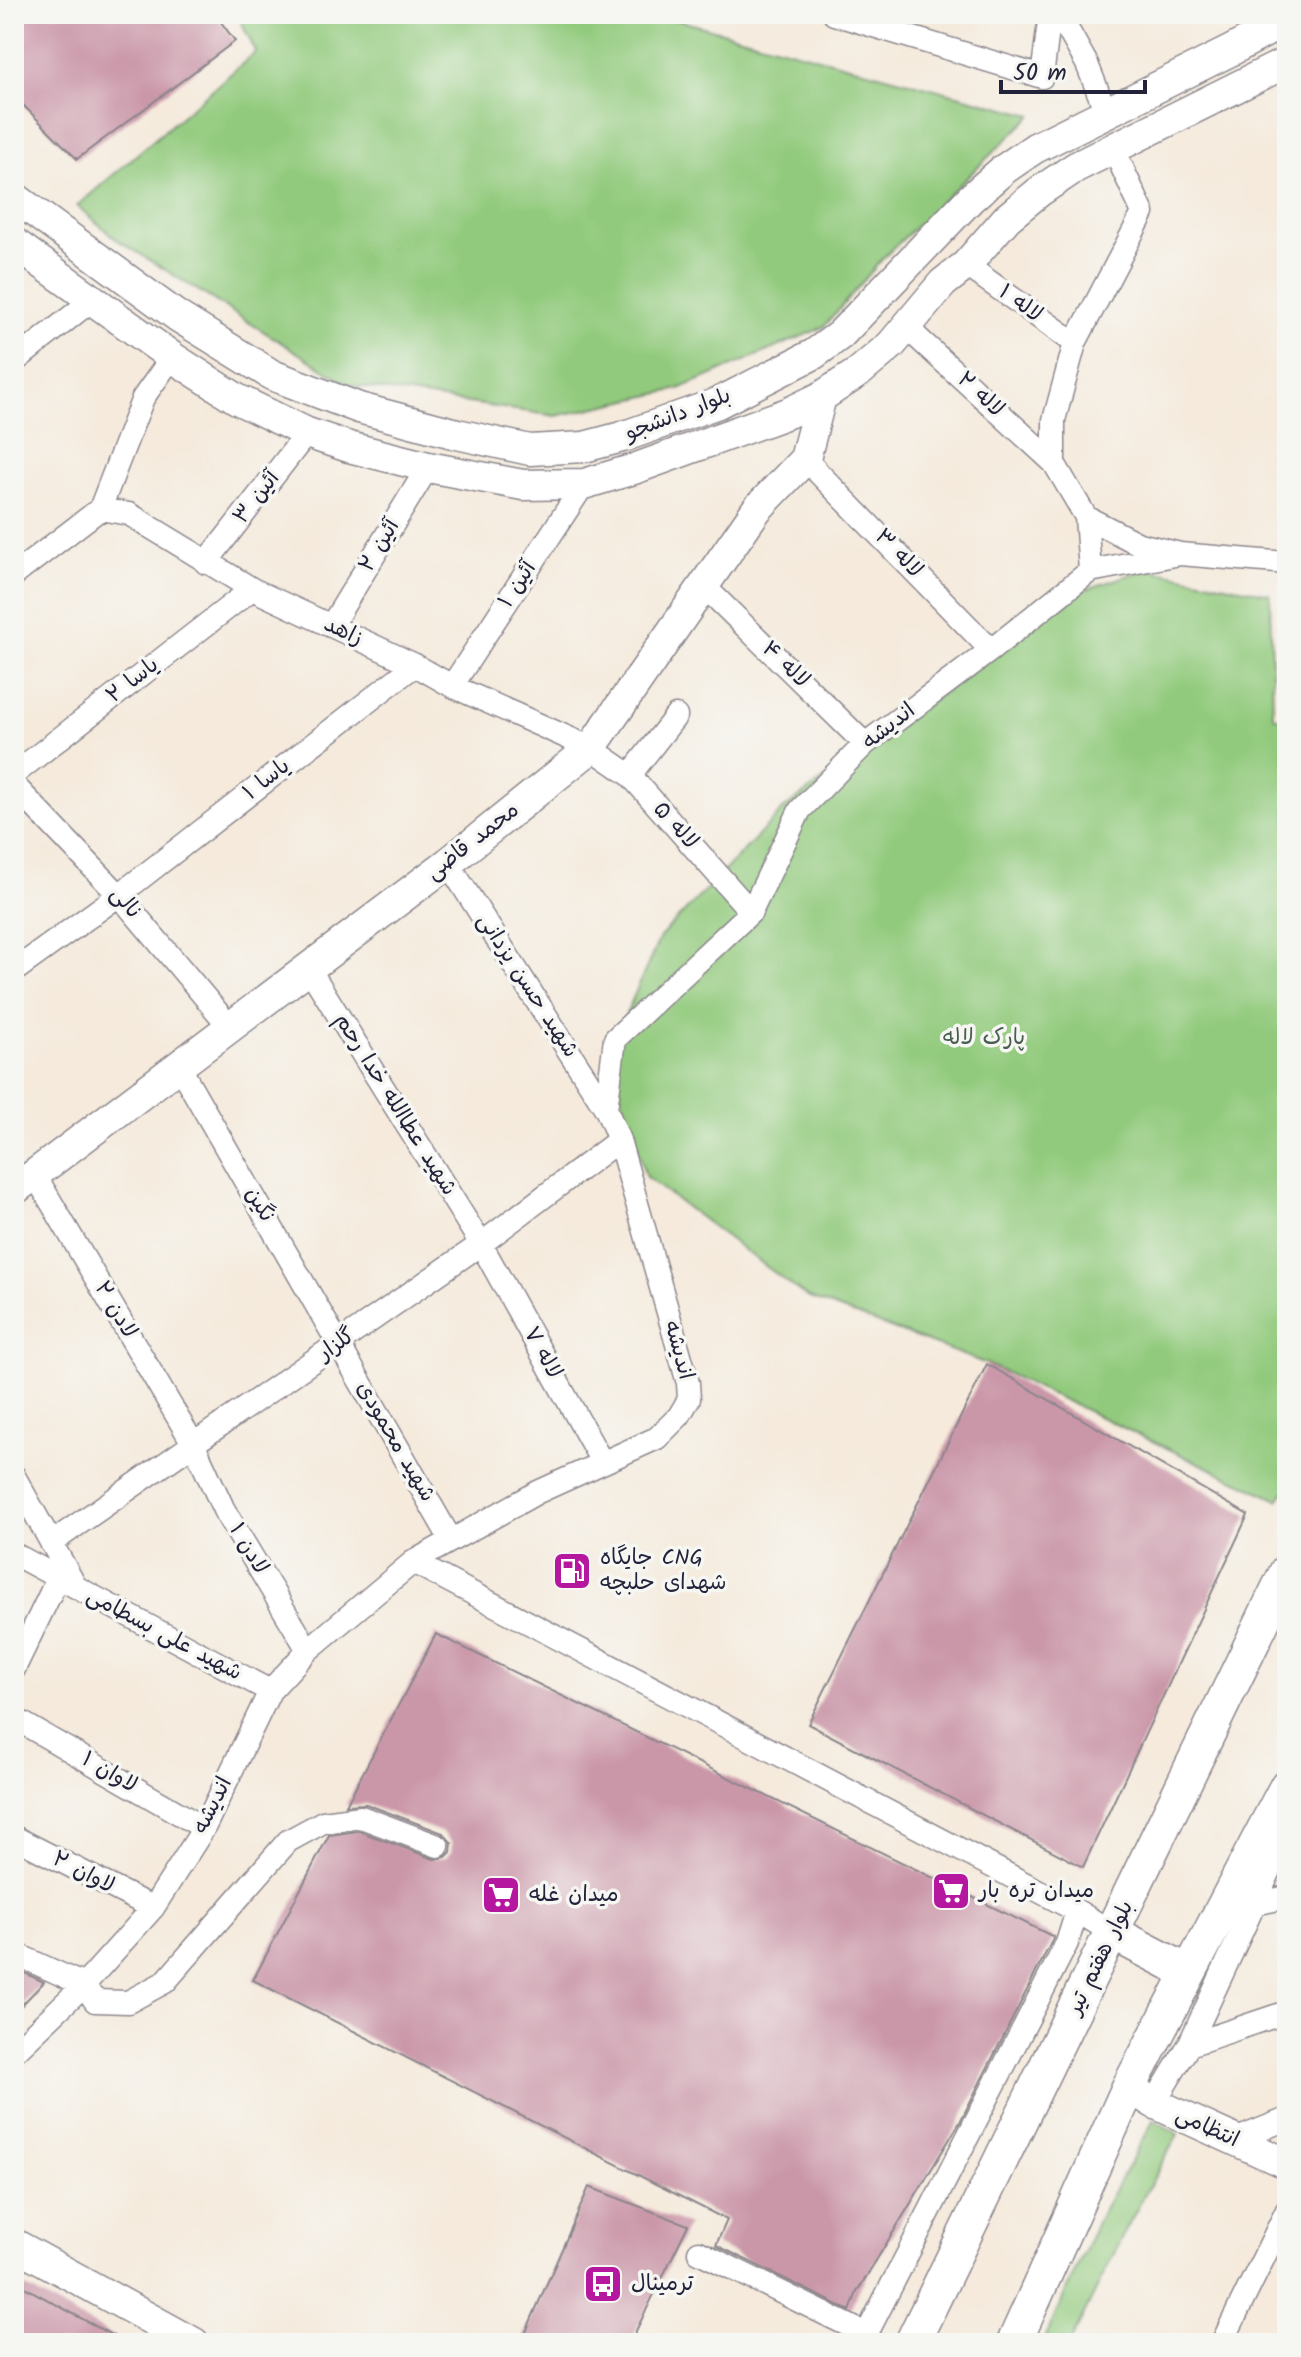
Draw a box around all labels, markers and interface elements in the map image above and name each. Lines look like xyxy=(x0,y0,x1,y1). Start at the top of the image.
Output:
scale bar xyxy=(1001,44,1145,94)
text: 50 m xyxy=(1013,54,1067,93)
street label: لاله ۱ xyxy=(990,276,1050,332)
street label: لاله ۲ xyxy=(948,364,1012,426)
street label: بلوار دانشجو xyxy=(619,379,736,452)
street label: آئین ۳ xyxy=(225,462,290,532)
street label: آئین ۲ xyxy=(350,511,410,579)
street label: لاله ۳ xyxy=(865,521,931,587)
street label: آئین ۱ xyxy=(490,553,547,615)
street label: زاهد xyxy=(318,608,368,656)
street label: لاله ۴ xyxy=(753,633,817,697)
street label: یاسا ۲ xyxy=(99,649,167,713)
street label: اندیشه xyxy=(854,695,924,759)
street label: یاسا ۱ xyxy=(236,750,298,810)
street label: محمد قاضی xyxy=(418,794,528,890)
street label: لاله ۵ xyxy=(644,794,706,858)
street label: نالی xyxy=(101,879,149,927)
street label: شهید حسن یزدانی xyxy=(467,907,587,1065)
street label: شهید عطاالله خدا رحم xyxy=(325,1007,465,1203)
park label: پارک لاله xyxy=(943,1021,1025,1056)
street label: نگین xyxy=(235,1181,283,1229)
street label: لادن ۲ xyxy=(84,1275,146,1345)
street label: اندیشه xyxy=(653,1316,703,1384)
street label: گلزار xyxy=(309,1319,363,1372)
street label: لاله ۷ xyxy=(513,1320,571,1386)
street label: شهید محمودی xyxy=(346,1375,444,1509)
street label: لادن ۱ xyxy=(219,1516,277,1582)
place label: جایگاه CNG شهدای حلبچه xyxy=(600,1541,727,1601)
fuel station icon: جایگاه CNG شهدای حلبچه xyxy=(551,1550,593,1592)
street label: شهید علی بسطامی xyxy=(80,1579,248,1691)
street label: لاوان ۱ xyxy=(74,1743,144,1803)
street label: اندیشه xyxy=(184,1771,242,1841)
street label: لاوان ۲ xyxy=(45,1842,121,1904)
supermarket icon: میدان تره بار xyxy=(930,1870,972,1912)
supermarket icon: میدان غله xyxy=(480,1874,522,1916)
place label: میدان تره بار xyxy=(977,1874,1094,1909)
place label: میدان غله xyxy=(529,1878,618,1913)
street label: بلوار هفتم تیر xyxy=(1057,1895,1144,2023)
street label: انتظامی xyxy=(1169,2098,1245,2158)
bus stop icon: ترمینال xyxy=(582,2263,624,2305)
place label: ترمینال xyxy=(631,2267,694,2302)

